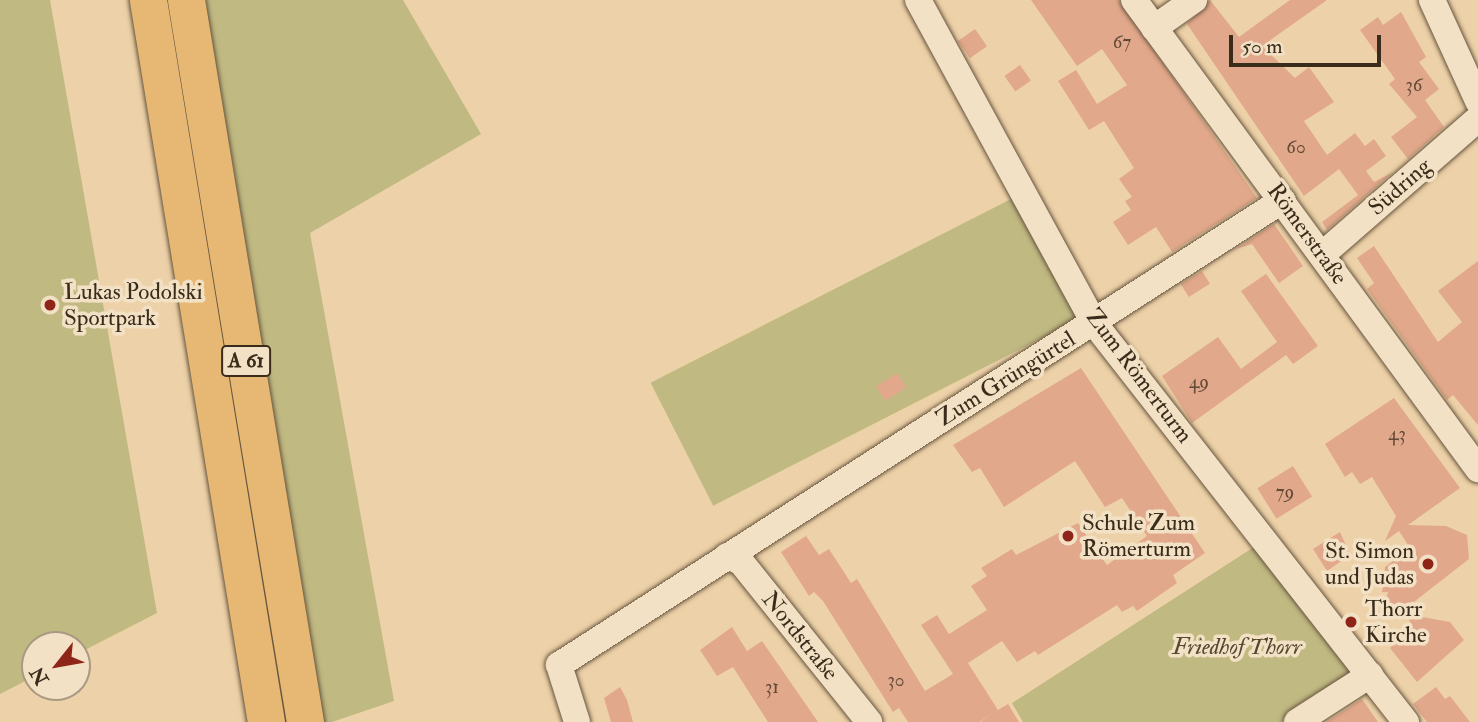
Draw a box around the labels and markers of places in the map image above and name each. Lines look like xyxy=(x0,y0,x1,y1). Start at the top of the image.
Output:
place label: Lukas Podolski Sportpark xyxy=(64,278,203,332)
marker: Lukas Podolski Sportpark xyxy=(42,297,58,313)
place label: Schule Zum Römerturm xyxy=(1082,509,1195,563)
marker: Schule Zum Römerturm xyxy=(1060,528,1076,544)
place label: St. Simon und Judas xyxy=(1325,537,1414,591)
marker: St. Simon und Judas xyxy=(1420,556,1436,572)
place label: Thorr Kirche xyxy=(1365,595,1427,649)
marker: Thorr Kirche xyxy=(1343,614,1359,630)

